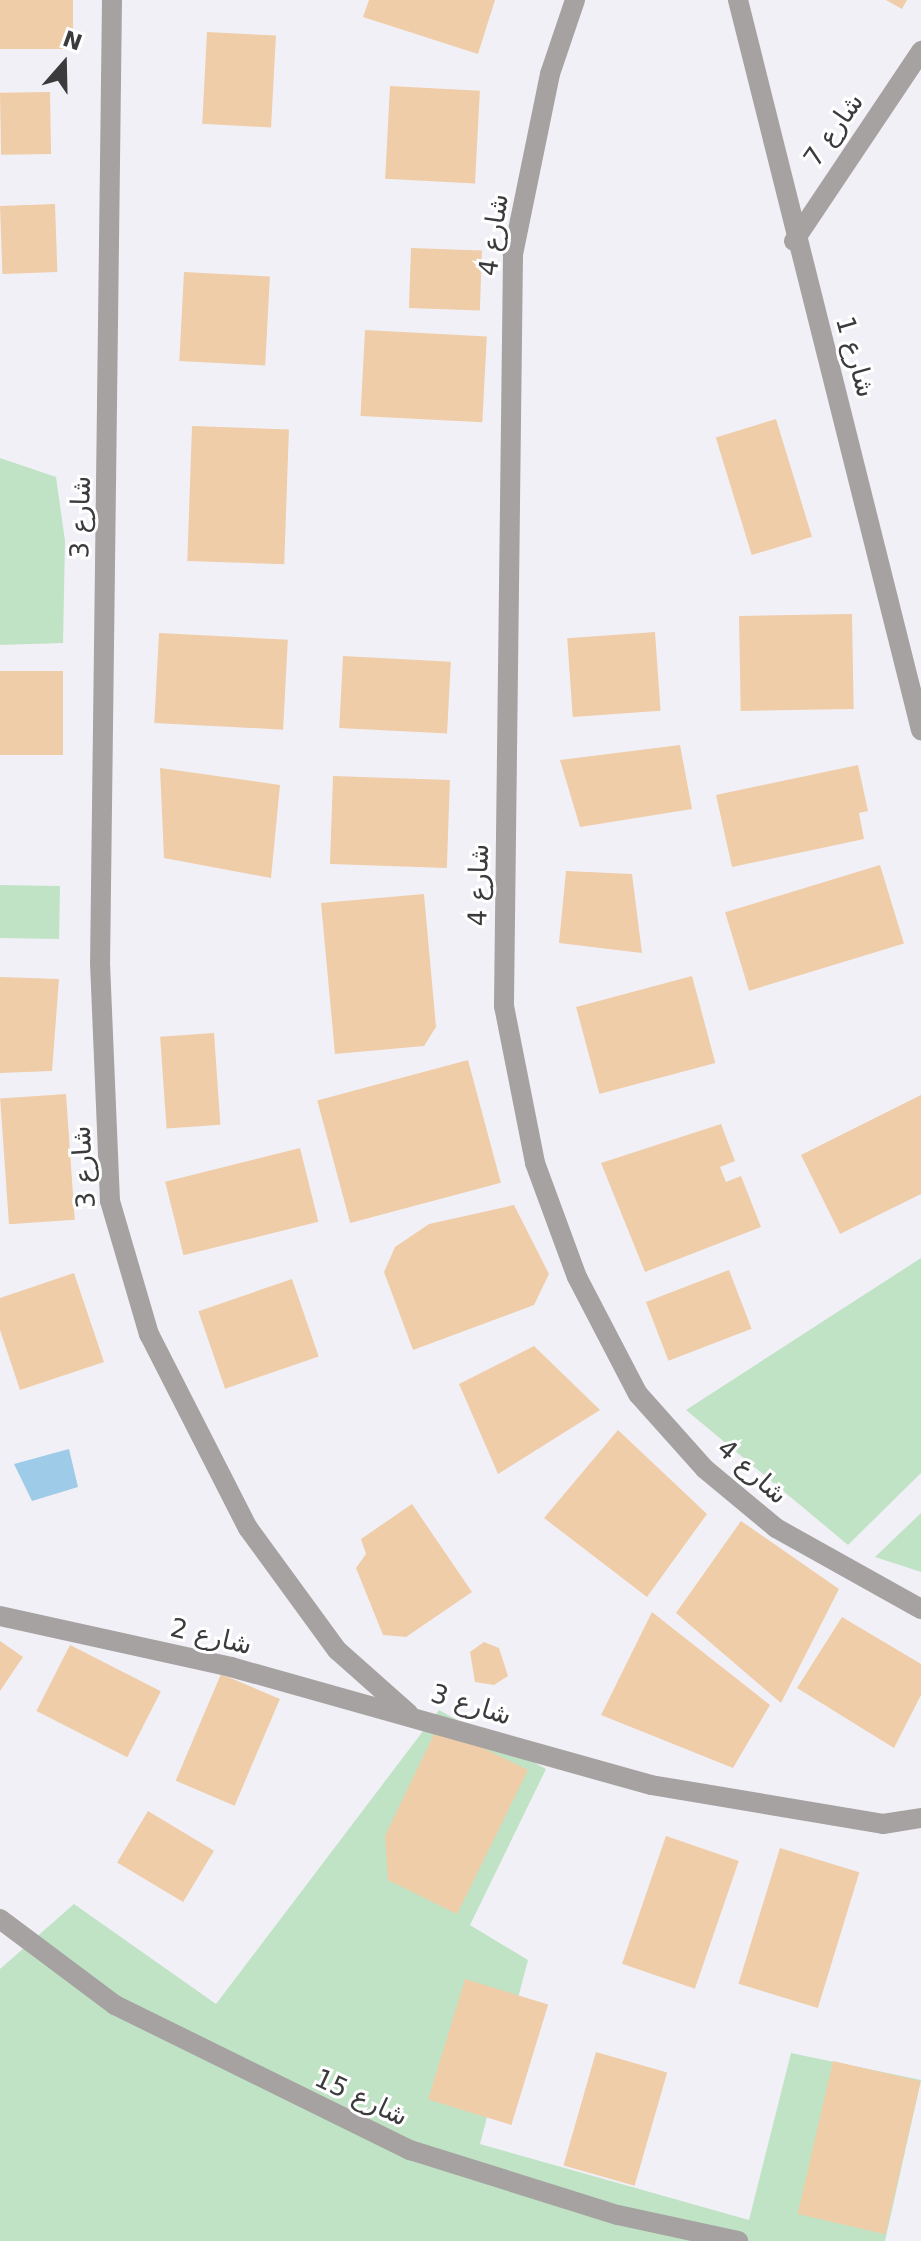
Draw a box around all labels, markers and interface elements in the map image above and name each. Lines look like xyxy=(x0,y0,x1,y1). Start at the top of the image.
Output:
north arrow xyxy=(24,24,104,104)
text: N xyxy=(59,26,85,56)
street label: شارع 7 xyxy=(798,87,870,173)
street label: شارع 4 xyxy=(473,192,515,278)
street label: شارع 1 xyxy=(829,313,881,401)
street label: شارع 3 xyxy=(65,475,97,559)
street label: شارع 4 xyxy=(463,843,495,927)
street label: شارع 3 xyxy=(66,1125,102,1209)
street label: شارع 4 xyxy=(711,1433,793,1511)
street label: شارع 2 xyxy=(167,1613,255,1661)
street label: شارع 3 xyxy=(427,1678,515,1732)
street label: شارع 15 xyxy=(309,2063,413,2133)

